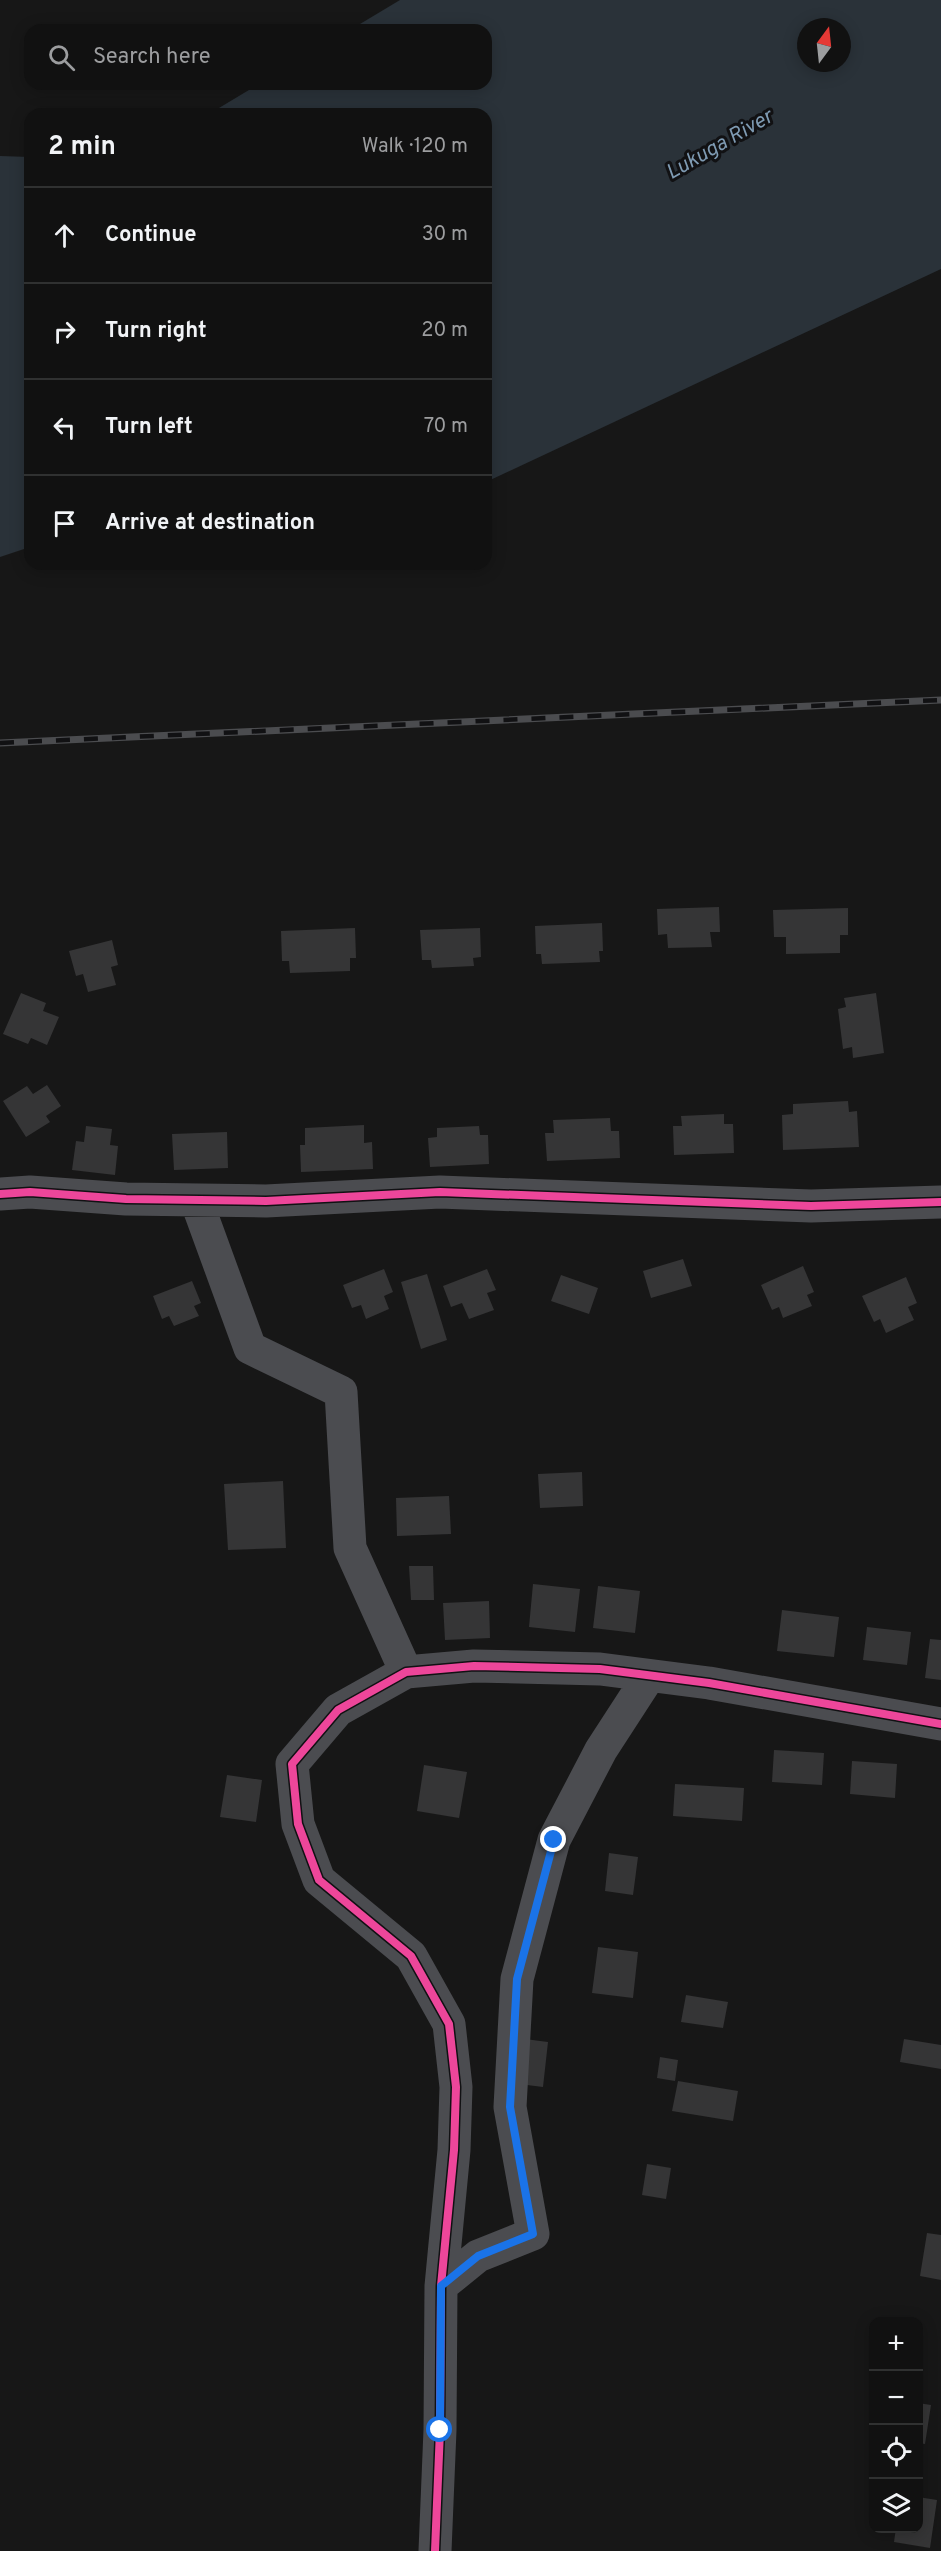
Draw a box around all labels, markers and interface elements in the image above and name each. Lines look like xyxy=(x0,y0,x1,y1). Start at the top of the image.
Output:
north arrow xyxy=(797,18,851,72)
search box xyxy=(24,24,492,90)
icon: search xyxy=(45,41,78,74)
text: Search here xyxy=(93,44,211,71)
water label: Lukuga River xyxy=(661,103,780,187)
text: 2 min xyxy=(48,131,116,164)
text: Walk · 120 m xyxy=(362,134,468,160)
icon: ahead xyxy=(48,219,81,252)
text: Continue xyxy=(105,222,196,249)
text: 30 m xyxy=(422,222,468,248)
icon: right xyxy=(48,315,81,348)
text: Turn right xyxy=(105,318,207,345)
text: 20 m xyxy=(421,318,468,344)
icon: left xyxy=(48,411,81,444)
text: Turn left xyxy=(105,414,193,441)
text: 70 m xyxy=(424,414,468,440)
icon: arrive xyxy=(48,507,81,540)
text: Arrive at destination xyxy=(105,510,315,537)
route end xyxy=(540,1826,566,1852)
map controls xyxy=(869,2317,923,2533)
button: + xyxy=(869,2317,923,2371)
button: − xyxy=(869,2371,923,2425)
route start xyxy=(426,2416,452,2442)
button: locate xyxy=(869,2425,923,2479)
button: layers xyxy=(869,2479,923,2533)

